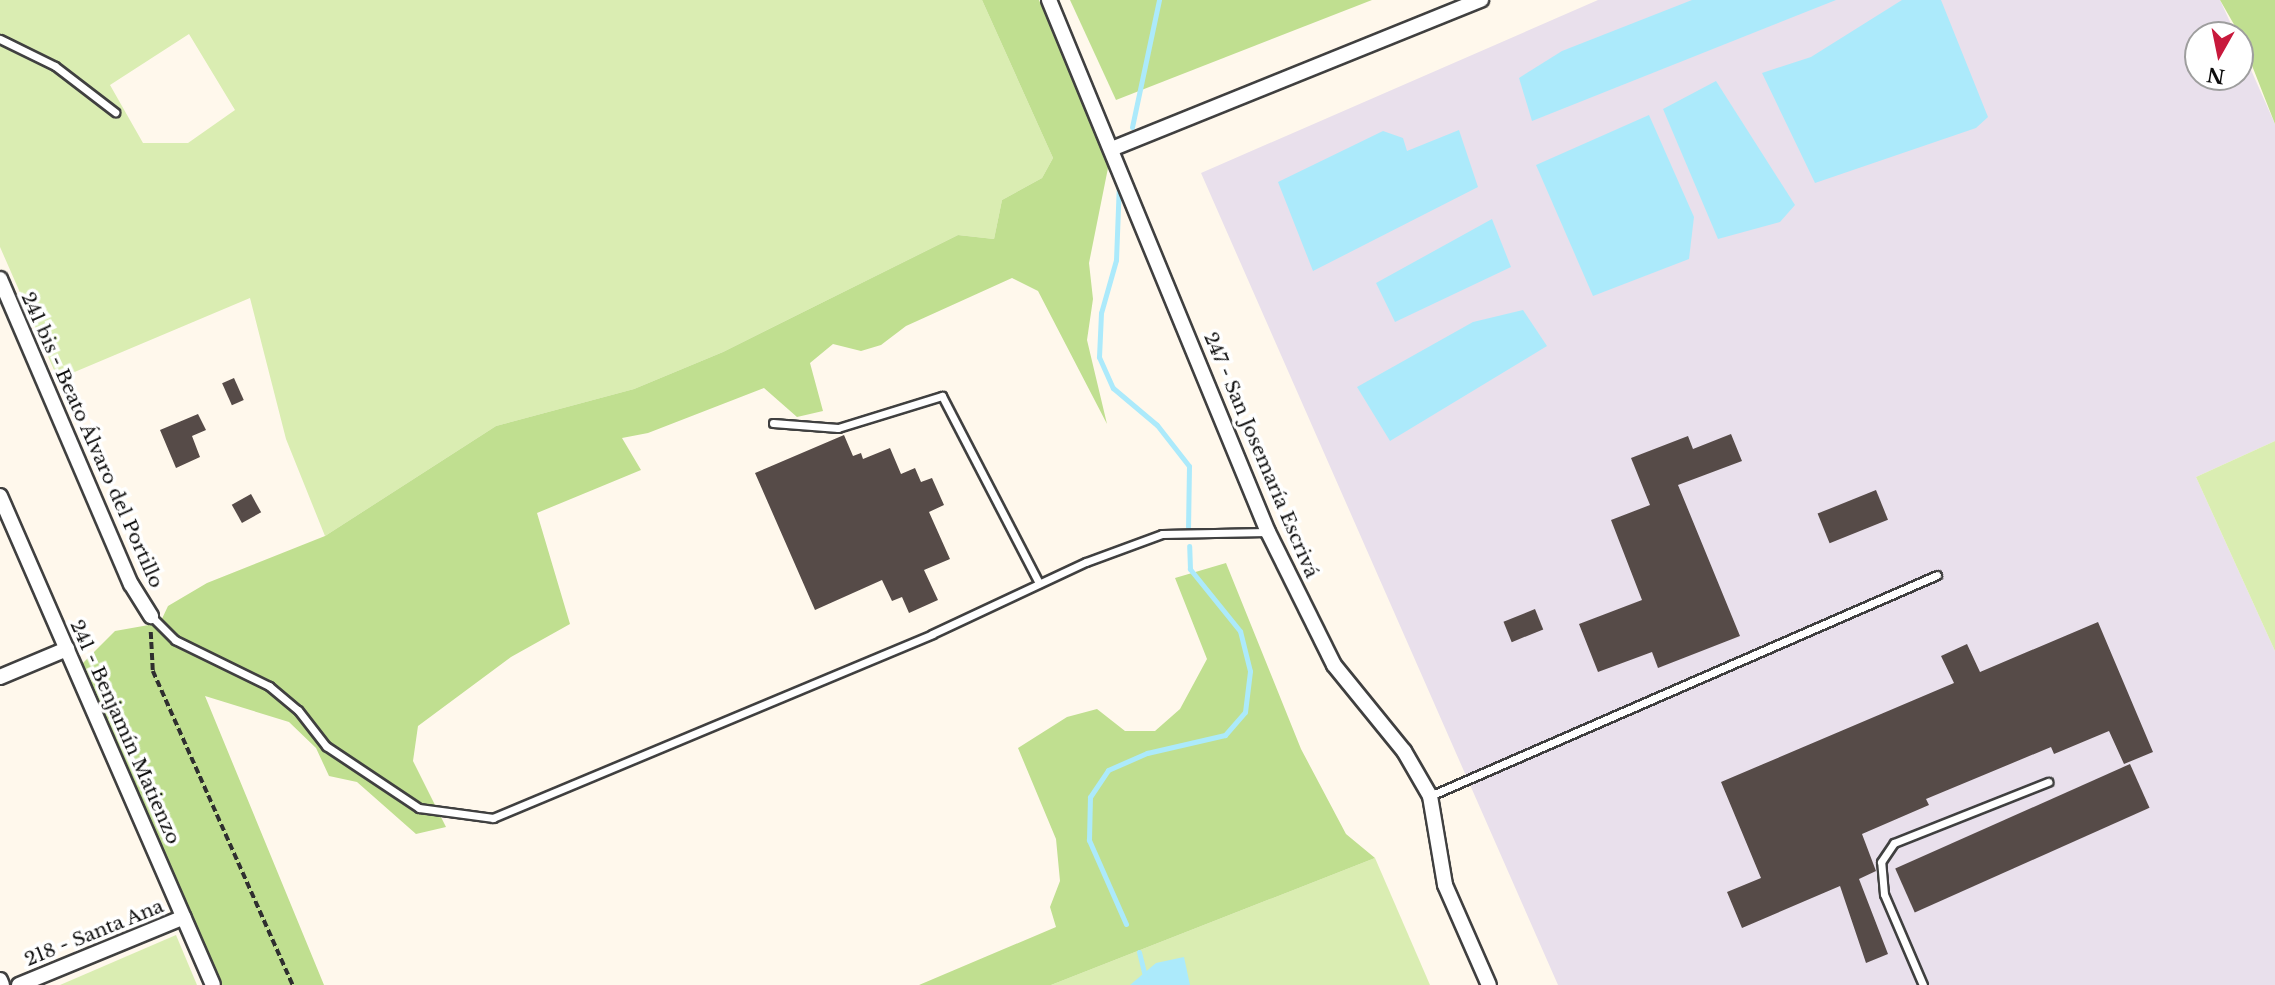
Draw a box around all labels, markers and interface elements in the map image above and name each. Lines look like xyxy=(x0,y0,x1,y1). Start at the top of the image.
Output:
north arrow xyxy=(2184,21,2254,91)
text: N xyxy=(2205,63,2227,88)
street label: 241 bis - Beato Álvaro del Portillo xyxy=(16,288,168,592)
street label: 247 - San Josemaría Escrivá xyxy=(1199,329,1323,581)
street label: 241 - Benjamín Matienzo xyxy=(65,616,185,848)
street label: 218 - Santa Ana xyxy=(21,895,167,971)

